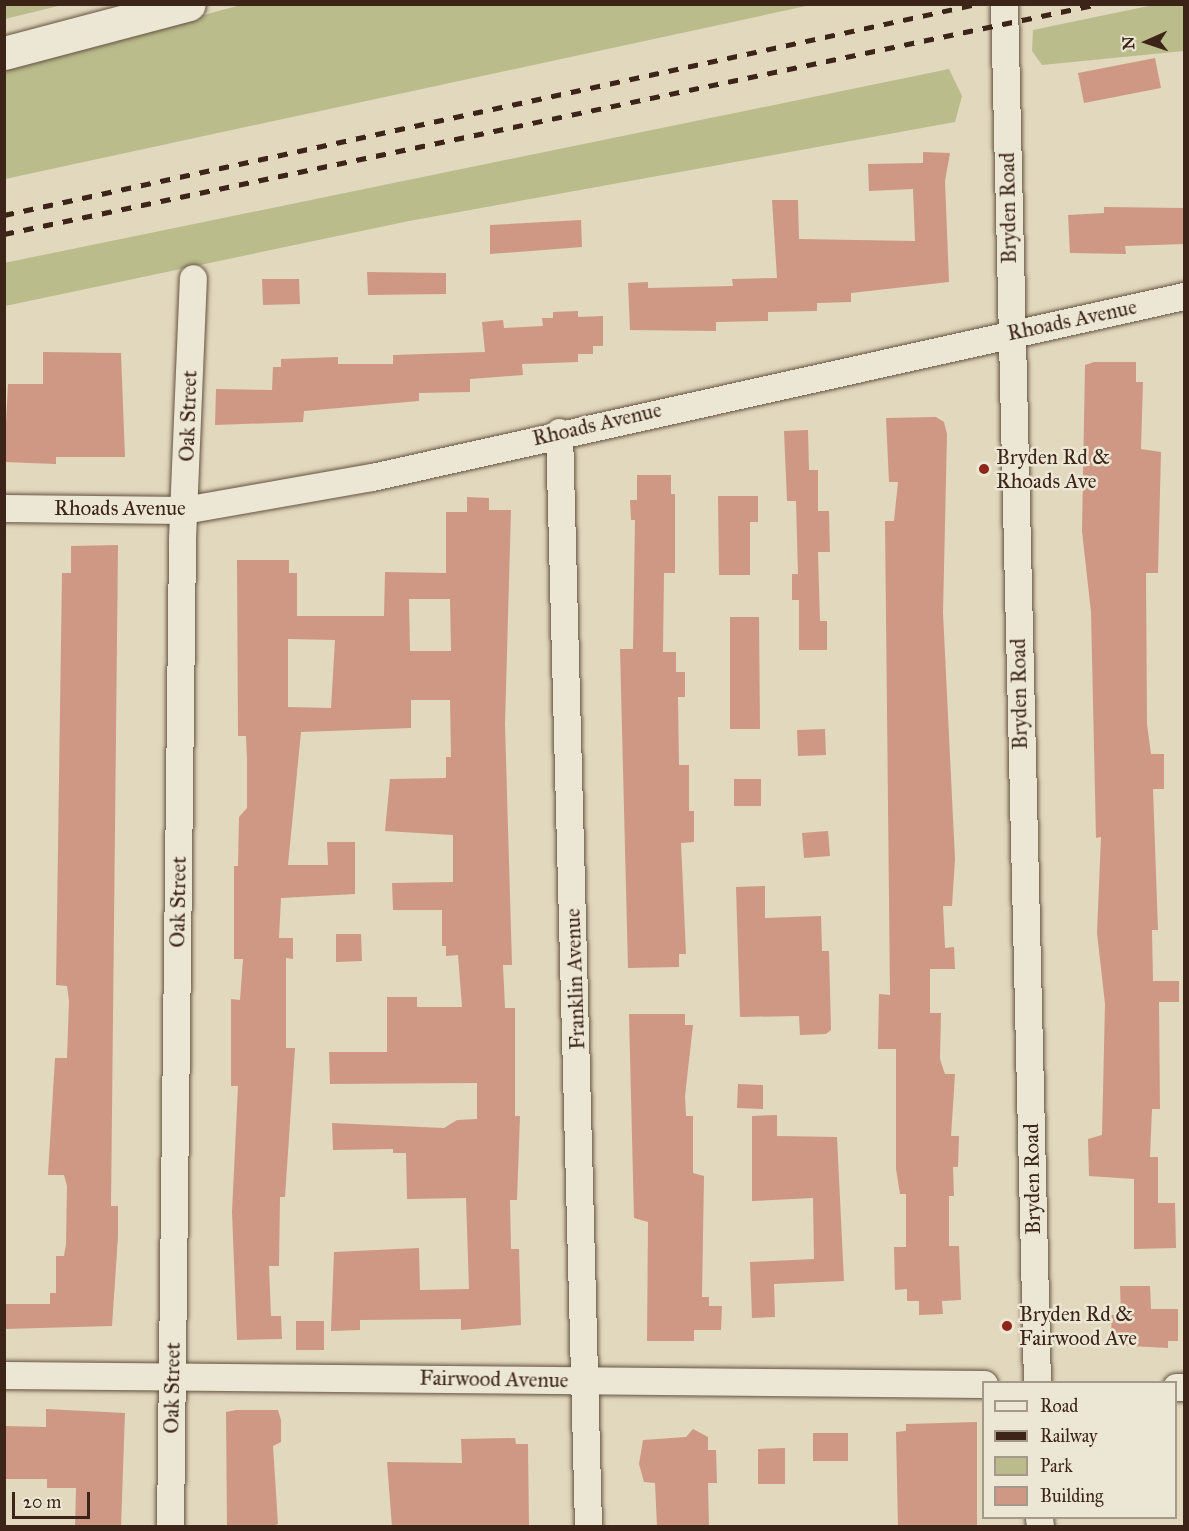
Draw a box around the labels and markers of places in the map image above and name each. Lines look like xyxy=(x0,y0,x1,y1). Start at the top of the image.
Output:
place label: Bryden Rd & Rhoads Ave xyxy=(996,444,1110,494)
marker: Bryden Rd & Rhoads Ave xyxy=(977,462,991,476)
place label: Bryden Rd & Fairwood Ave xyxy=(1019,1301,1137,1351)
marker: Bryden Rd & Fairwood Ave xyxy=(1000,1319,1014,1333)

